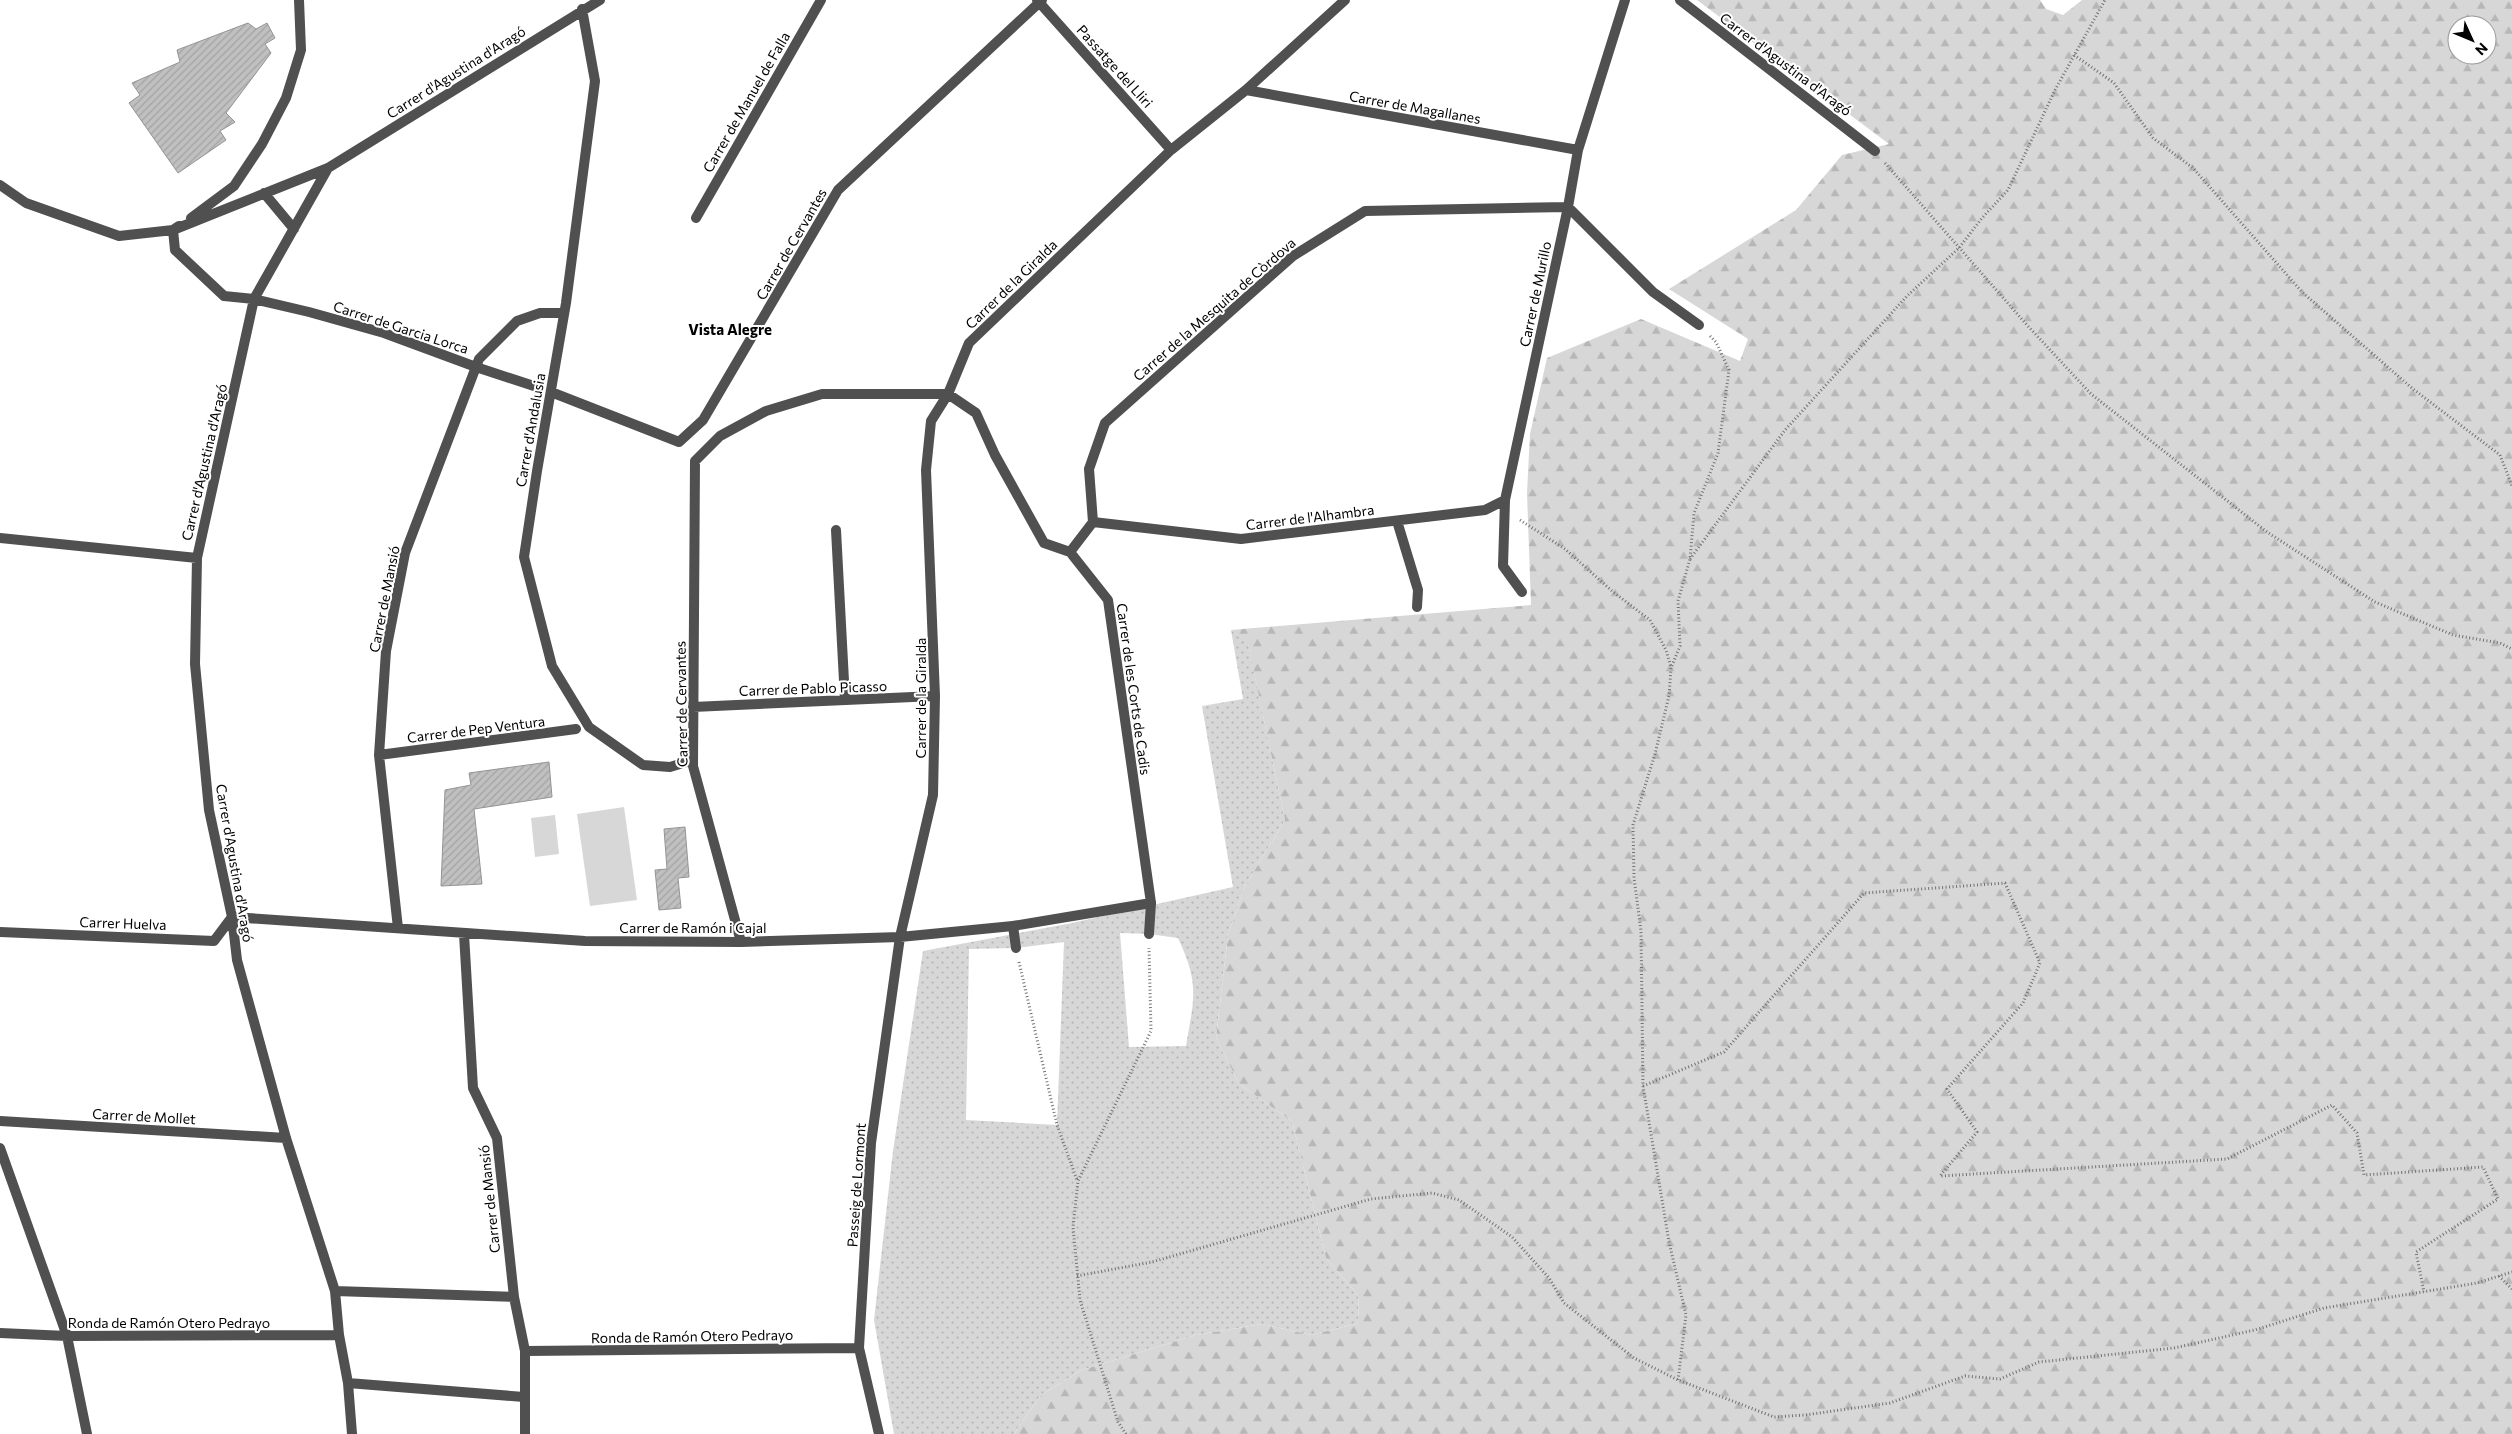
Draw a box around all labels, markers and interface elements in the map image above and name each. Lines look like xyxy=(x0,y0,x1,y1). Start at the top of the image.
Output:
street label: Carrer d'Agustina d'Aragó xyxy=(1717,9,1855,119)
north arrow xyxy=(2447,15,2497,65)
street label: Passatge del Lliri xyxy=(1073,21,1157,111)
street label: Carrer d'Agustina d'Aragó xyxy=(383,22,529,122)
street label: Carrer de Manuel de Falla xyxy=(699,29,793,175)
text: N xyxy=(2472,40,2491,59)
street label: Carrer de Magallanes xyxy=(1348,87,1482,127)
street label: Carrer de Cervantes xyxy=(752,185,830,303)
street label: Carrer de la Mesquita de Còrdova xyxy=(1129,234,1299,384)
street label: Carrer de la Giralda xyxy=(962,236,1060,332)
street label: Carrer de Murillo xyxy=(1516,240,1554,348)
street label: Carrer de Garcia Lorca xyxy=(331,297,471,357)
district label: Vista Alegre xyxy=(688,320,772,338)
street label: Carrer d'Andalusia xyxy=(512,372,548,488)
street label: Carrer d'Agustina d'Aragó xyxy=(178,382,230,542)
street label: Carrer de l'Alhambra xyxy=(1245,501,1375,533)
street label: Carrer de Mansió xyxy=(365,544,403,654)
street label: Carrer de les Corts de Cadis xyxy=(1114,602,1154,776)
street label: Carrer de la Giralda xyxy=(912,638,929,758)
street label: Carrer de Cervantes xyxy=(671,641,691,767)
street label: Carrer de Pablo Picasso xyxy=(739,677,887,699)
street label: Carrer de Pep Ventura xyxy=(406,712,546,746)
street label: Carrer d'Agustina d'Aragó xyxy=(213,783,257,943)
street label: Carrer Huelva xyxy=(79,913,167,933)
street label: Carrer de Ramón i Cajal xyxy=(619,919,767,936)
street label: Carrer de Mollet xyxy=(92,1105,196,1127)
street label: Passeig de Lormont xyxy=(843,1122,869,1248)
street label: Carrer de Mansió xyxy=(475,1144,503,1254)
street label: Ronda de Ramón Otero Pedrayo xyxy=(68,1314,270,1331)
street label: Ronda de Ramón Otero Pedrayo xyxy=(591,1326,793,1346)

